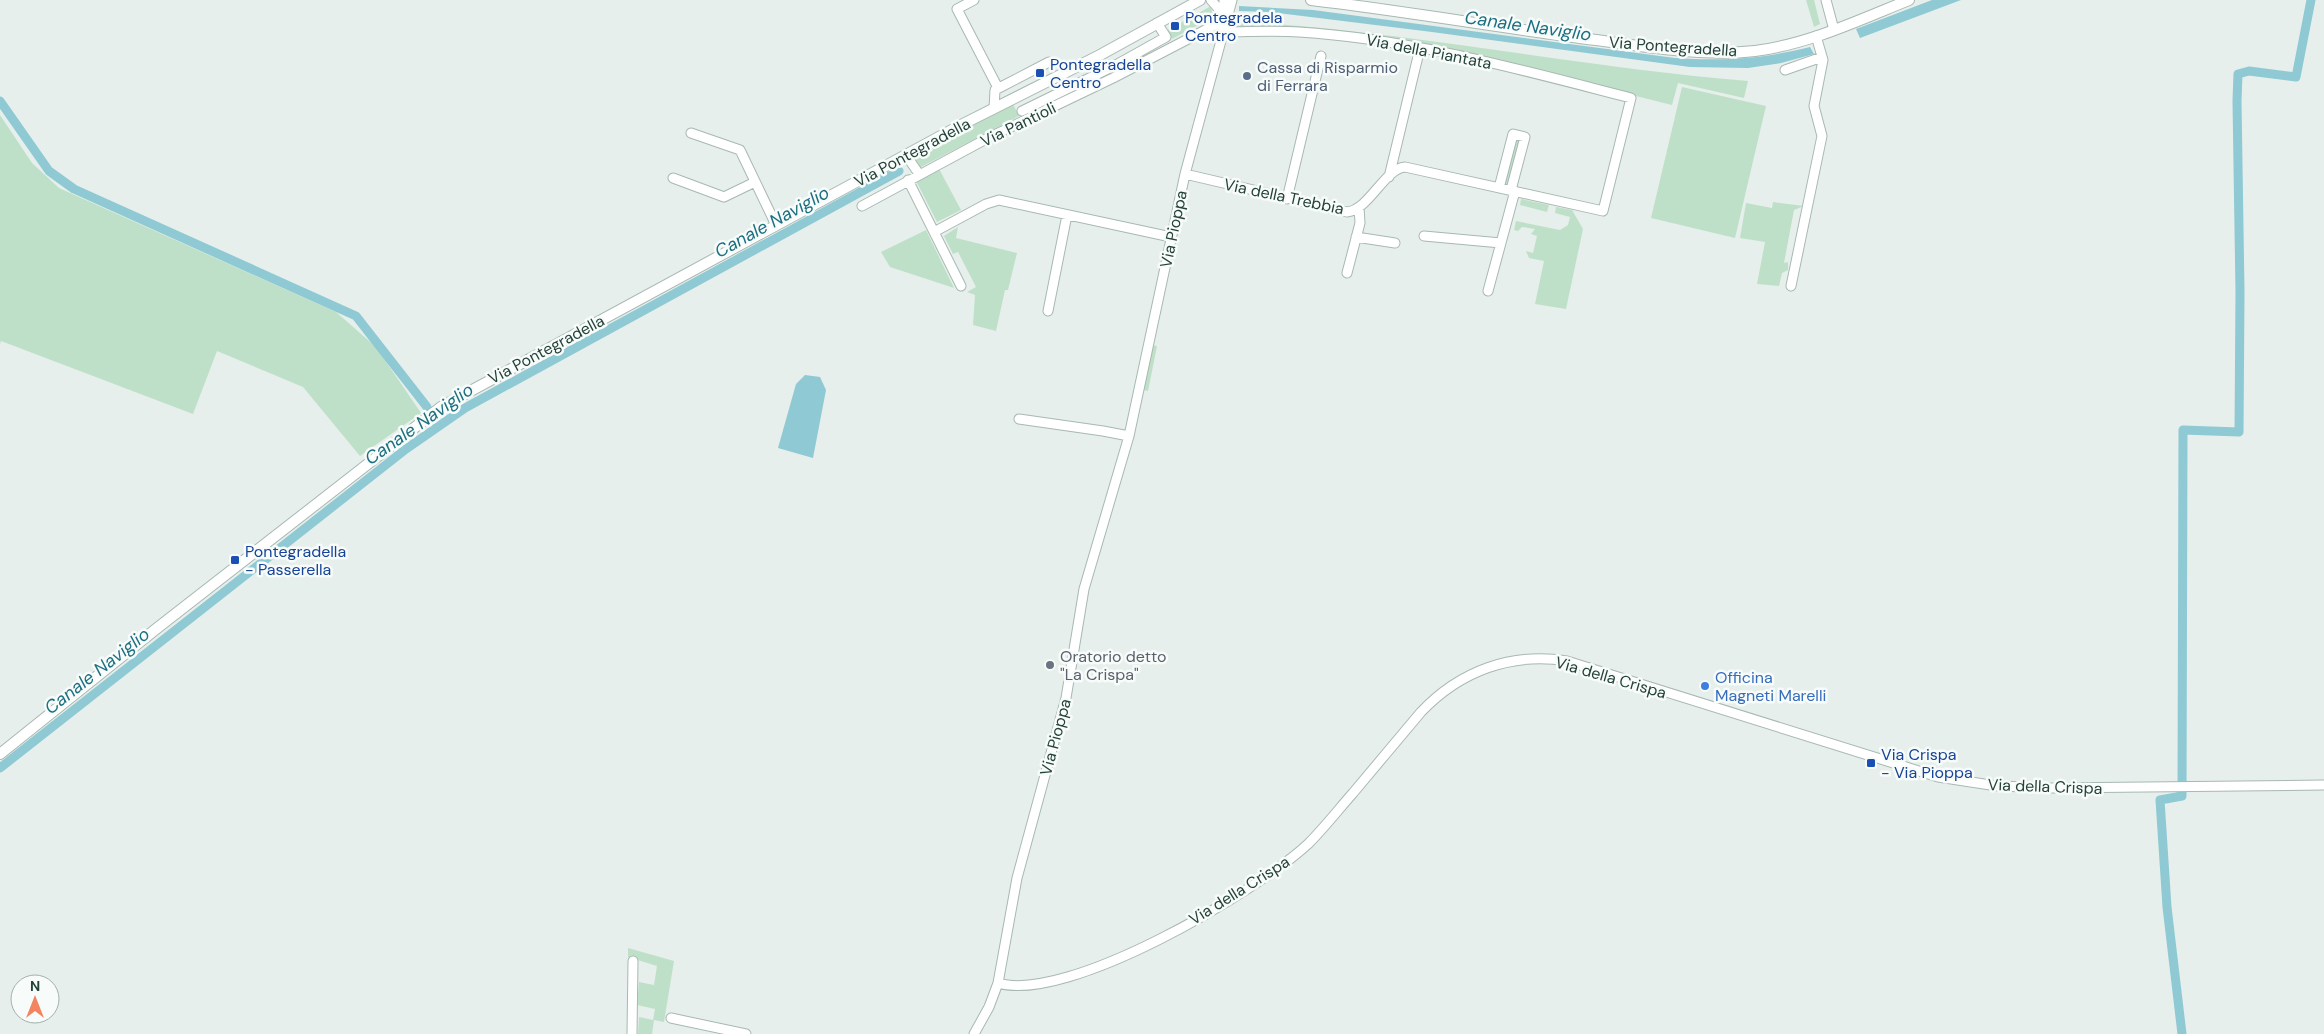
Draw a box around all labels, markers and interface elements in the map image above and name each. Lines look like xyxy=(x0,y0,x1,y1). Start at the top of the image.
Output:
water label: Canale Naviglio xyxy=(1463,5,1593,47)
place label: Pontegradela Centro xyxy=(1185,7,1283,46)
marker: Pontegradela Centro xyxy=(1169,20,1181,32)
street label: Via della Piantata xyxy=(1364,29,1493,74)
street label: Via Pontegradella xyxy=(1608,32,1738,61)
place label: Pontegradella Centro xyxy=(1050,54,1151,93)
place label: Cassa di Risparmio di Ferrara xyxy=(1257,57,1398,96)
marker: Pontegradella Centro xyxy=(1034,67,1046,79)
marker: Cassa di Risparmio di Ferrara xyxy=(1241,70,1253,82)
street label: Via Pantioli xyxy=(977,97,1059,152)
street label: Via Pontegradella xyxy=(851,113,974,192)
street label: Via della Trebbia xyxy=(1222,174,1346,219)
water label: Canale Naviglio xyxy=(710,181,834,263)
street label: Via Pioppa xyxy=(1155,188,1192,270)
street label: Via Pontegradella xyxy=(485,310,608,389)
water label: Canale Naviglio xyxy=(360,378,478,470)
place label: Pontegradella - Passerella xyxy=(245,541,346,580)
marker: Pontegradella - Passerella xyxy=(229,554,241,566)
water label: Canale Naviglio xyxy=(39,622,155,720)
place label: Oratorio detto "La Crispa" xyxy=(1060,646,1166,685)
street label: Via della Crispa xyxy=(1553,652,1669,703)
marker: Oratorio detto "La Crispa" xyxy=(1044,659,1056,671)
place label: Officina Magneti Marelli xyxy=(1715,667,1826,706)
marker: Officina Magneti Marelli xyxy=(1699,680,1711,692)
street label: Via Pioppa xyxy=(1035,696,1076,778)
place label: Via Crispa - Via Pioppa xyxy=(1881,744,1973,783)
marker: Via Crispa - Via Pioppa xyxy=(1865,757,1877,769)
street label: Via della Crispa xyxy=(1987,774,2103,799)
street label: Via della Crispa xyxy=(1185,851,1293,930)
north arrow xyxy=(10,974,60,1024)
text: N xyxy=(30,977,40,995)

